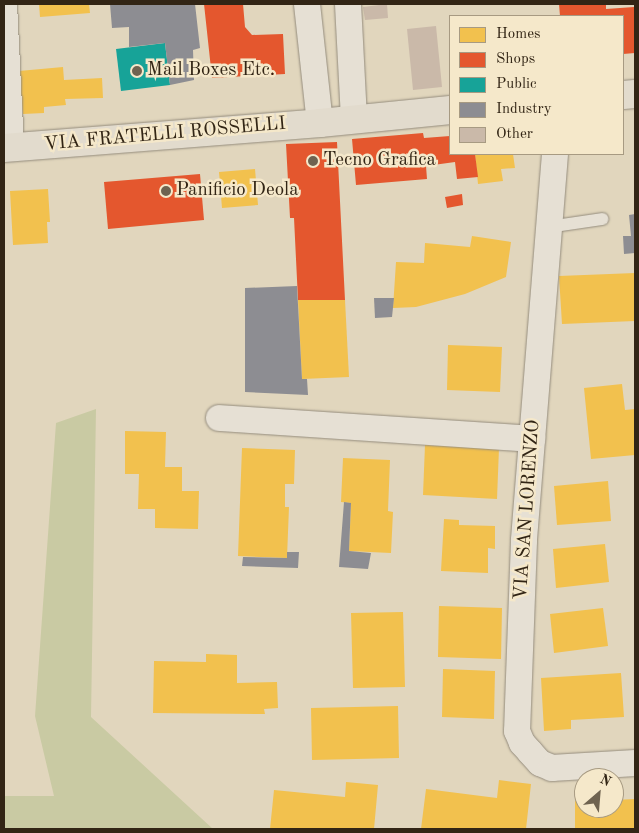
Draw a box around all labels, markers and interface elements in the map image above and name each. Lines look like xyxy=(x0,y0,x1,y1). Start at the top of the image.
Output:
legend xyxy=(449,15,624,155)
text: Homes xyxy=(496,27,541,42)
text: Shops xyxy=(496,52,535,67)
place label: Mail Boxes Etc. xyxy=(147,60,275,82)
marker: Mail Boxes Etc. xyxy=(131,65,143,77)
text: Public xyxy=(496,77,537,92)
text: Industry xyxy=(496,102,552,117)
street label: VIA FRATELLI ROSSELLI xyxy=(43,113,287,157)
text: Other xyxy=(496,127,533,142)
place label: Tecno Grafica xyxy=(323,150,436,172)
marker: Tecno Grafica xyxy=(307,155,319,167)
place label: Panificio Deola xyxy=(176,180,299,202)
marker: Panificio Deola xyxy=(160,185,172,197)
street label: VIA SAN LORENZO xyxy=(510,419,546,601)
north arrow xyxy=(574,768,624,818)
text: N xyxy=(597,772,613,789)

